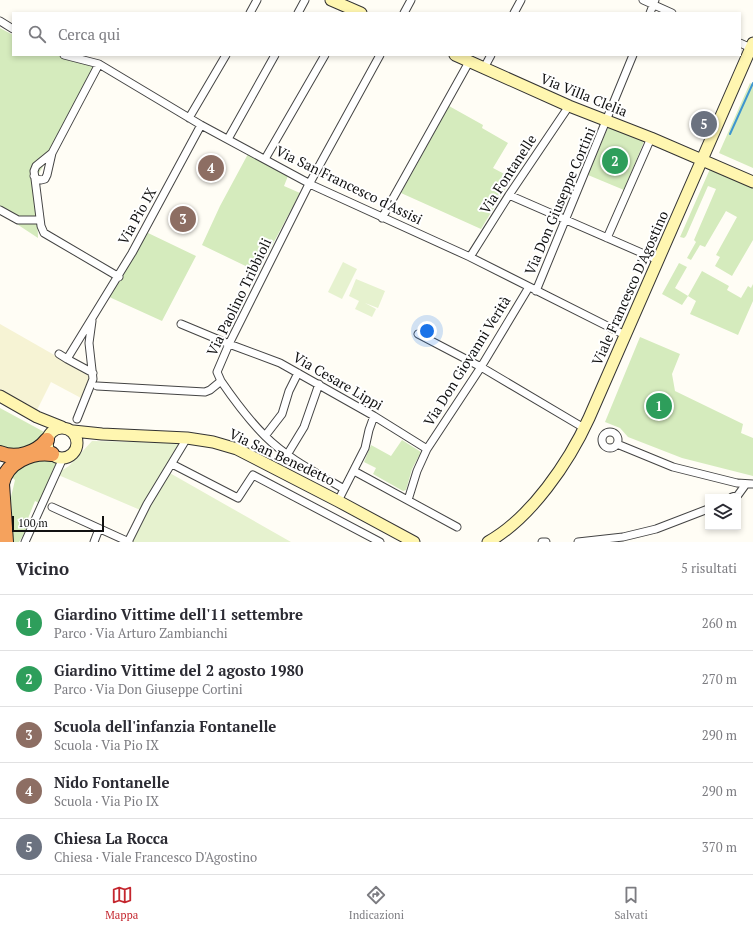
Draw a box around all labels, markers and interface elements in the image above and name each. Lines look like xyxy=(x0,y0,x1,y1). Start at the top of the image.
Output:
search box xyxy=(12,12,741,56)
icon: search xyxy=(26,23,48,45)
text: Cerca qui xyxy=(58,24,120,44)
street label: Via Villa Clelia xyxy=(538,68,631,121)
pin: 5 xyxy=(691,109,717,139)
street label: Via Don Giuseppe Cortini xyxy=(520,124,599,278)
street label: Via Fontanelle xyxy=(475,130,540,217)
street label: Via San Francesco d'Assisi xyxy=(273,141,426,228)
pin: 2 xyxy=(602,146,628,176)
pin: 4 xyxy=(198,153,224,183)
street label: Via Pio IX xyxy=(113,183,160,248)
pin: 3 xyxy=(170,204,196,234)
street label: Viale Francesco D'Agostino xyxy=(587,207,672,368)
street label: Via Paolino Tribbioli xyxy=(202,235,275,359)
street label: Via Don Giovanni Verità xyxy=(419,292,514,429)
your location xyxy=(417,321,437,341)
street label: Via Cesare Lippi xyxy=(290,347,387,414)
pin: 1 xyxy=(646,391,672,421)
street label: Via San Benedetto xyxy=(226,424,338,489)
map controls xyxy=(705,494,741,530)
button: layers xyxy=(705,494,741,530)
scale bar xyxy=(12,514,104,533)
text: 100 m xyxy=(18,516,48,530)
text: Vicino xyxy=(16,557,69,580)
text: 5 risultati xyxy=(681,559,737,577)
text: Giardino Vittime dell'11 settembre xyxy=(54,604,303,624)
text: 1 xyxy=(25,614,33,632)
text: 260 m xyxy=(702,614,737,632)
text: Parco · Via Arturo Zambianchi xyxy=(54,624,228,642)
text: Giardino Vittime del 2 agosto 1980 xyxy=(54,660,304,680)
text: 2 xyxy=(25,670,33,688)
text: 270 m xyxy=(702,670,737,688)
text: Parco · Via Don Giuseppe Cortini xyxy=(54,680,243,698)
text: Scuola dell'infanzia Fontanelle xyxy=(54,716,276,736)
text: 3 xyxy=(25,726,33,744)
text: 290 m xyxy=(702,726,737,744)
text: Scuola · Via Pio IX xyxy=(54,736,159,754)
text: Nido Fontanelle xyxy=(54,772,170,792)
text: 4 xyxy=(25,782,33,800)
text: 290 m xyxy=(702,782,737,800)
text: Scuola · Via Pio IX xyxy=(54,792,159,810)
text: Chiesa La Rocca xyxy=(54,828,168,848)
text: 5 xyxy=(25,838,33,856)
text: 370 m xyxy=(702,838,737,856)
text: Chiesa · Viale Francesco D'Agostino xyxy=(54,848,257,866)
tab: Mappa xyxy=(105,884,138,922)
tab: Indicazioni xyxy=(349,884,404,922)
tab: Salvati xyxy=(614,884,648,922)

